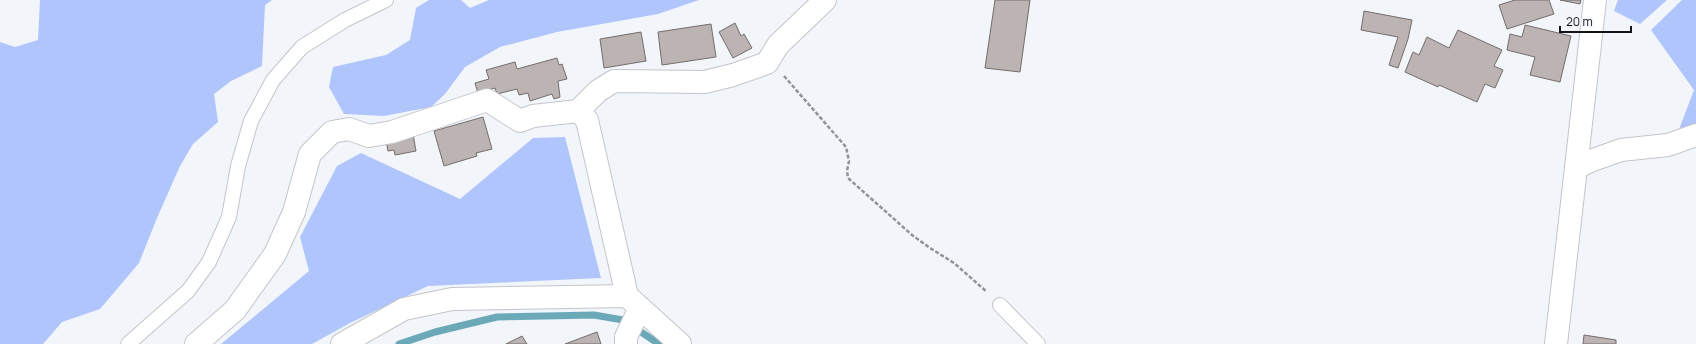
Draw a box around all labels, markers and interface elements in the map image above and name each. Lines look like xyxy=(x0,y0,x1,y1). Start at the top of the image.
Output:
scale bar xyxy=(1560,8,1631,34)
text: 20 m xyxy=(1566,13,1593,30)

